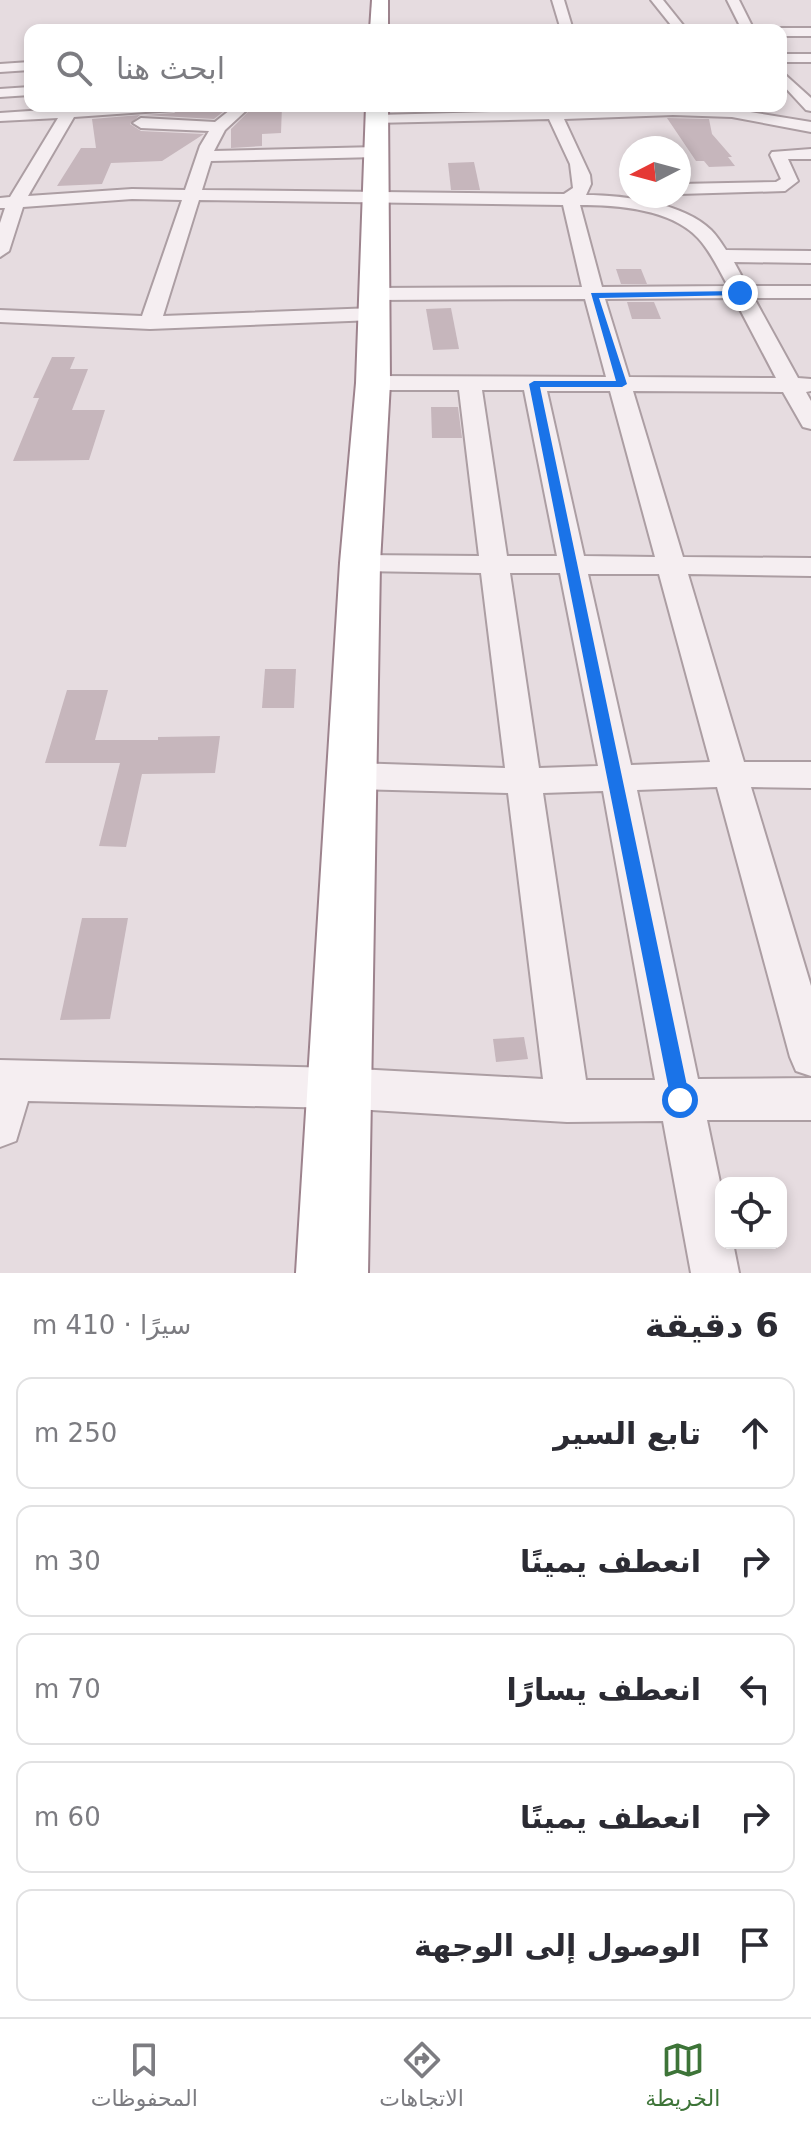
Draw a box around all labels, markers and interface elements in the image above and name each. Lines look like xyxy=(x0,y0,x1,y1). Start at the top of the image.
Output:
search box xyxy=(24,24,787,112)
icon: search xyxy=(52,46,96,90)
text: ابحث هنا xyxy=(116,51,225,86)
north arrow xyxy=(619,136,691,208)
route end xyxy=(722,275,758,311)
route start xyxy=(662,1082,698,1118)
map controls xyxy=(715,1177,787,1249)
button: locate xyxy=(715,1177,787,1249)
text: 6 دقيقة xyxy=(645,1305,779,1345)
text: سيرًا · 410 m xyxy=(32,1310,191,1340)
icon: ahead xyxy=(733,1411,777,1455)
text: تابع السير xyxy=(553,1416,701,1451)
text: 250 m xyxy=(34,1418,117,1448)
icon: right xyxy=(733,1539,777,1583)
text: انعطف يمينًا xyxy=(520,1544,701,1579)
text: 30 m xyxy=(34,1546,101,1576)
icon: left xyxy=(733,1667,777,1711)
text: انعطف يسارًا xyxy=(507,1672,701,1707)
text: 70 m xyxy=(34,1674,101,1704)
icon: right xyxy=(733,1795,777,1839)
text: انعطف يمينًا xyxy=(520,1800,701,1835)
text: 60 m xyxy=(34,1802,101,1832)
icon: arrive xyxy=(733,1923,777,1967)
text: الوصول إلى الوجهة xyxy=(414,1928,701,1963)
tab: المحفوظات xyxy=(91,2038,198,2111)
tab: الاتجاهات xyxy=(379,2038,464,2111)
tab: الخريطة xyxy=(645,2038,720,2111)

